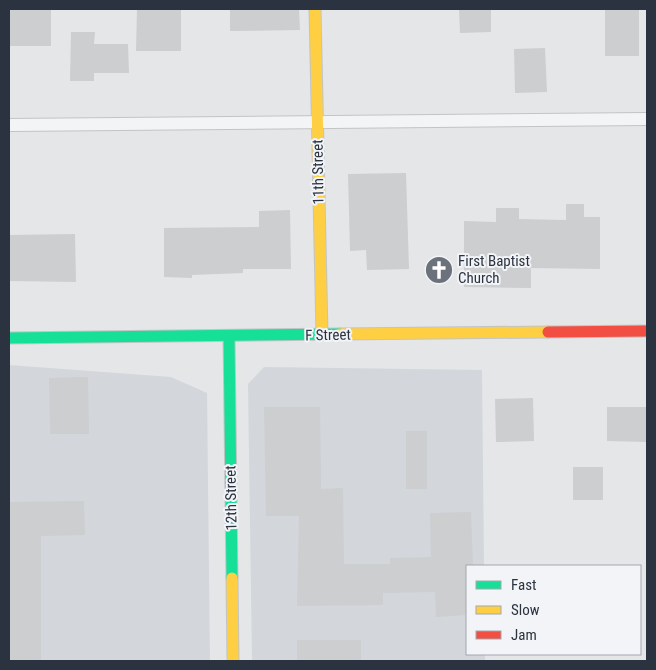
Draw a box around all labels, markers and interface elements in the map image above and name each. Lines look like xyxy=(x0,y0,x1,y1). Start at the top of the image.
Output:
street label: 11th Street xyxy=(308,139,328,205)
place label: First Baptist Church xyxy=(458,252,530,287)
church icon: First Baptist Church xyxy=(424,255,454,285)
street label: F Street xyxy=(305,326,351,344)
street label: 12th Street xyxy=(221,465,241,531)
legend xyxy=(466,565,641,655)
text: Fast xyxy=(511,576,536,594)
text: Slow xyxy=(511,601,540,619)
text: Jam xyxy=(511,626,537,644)

